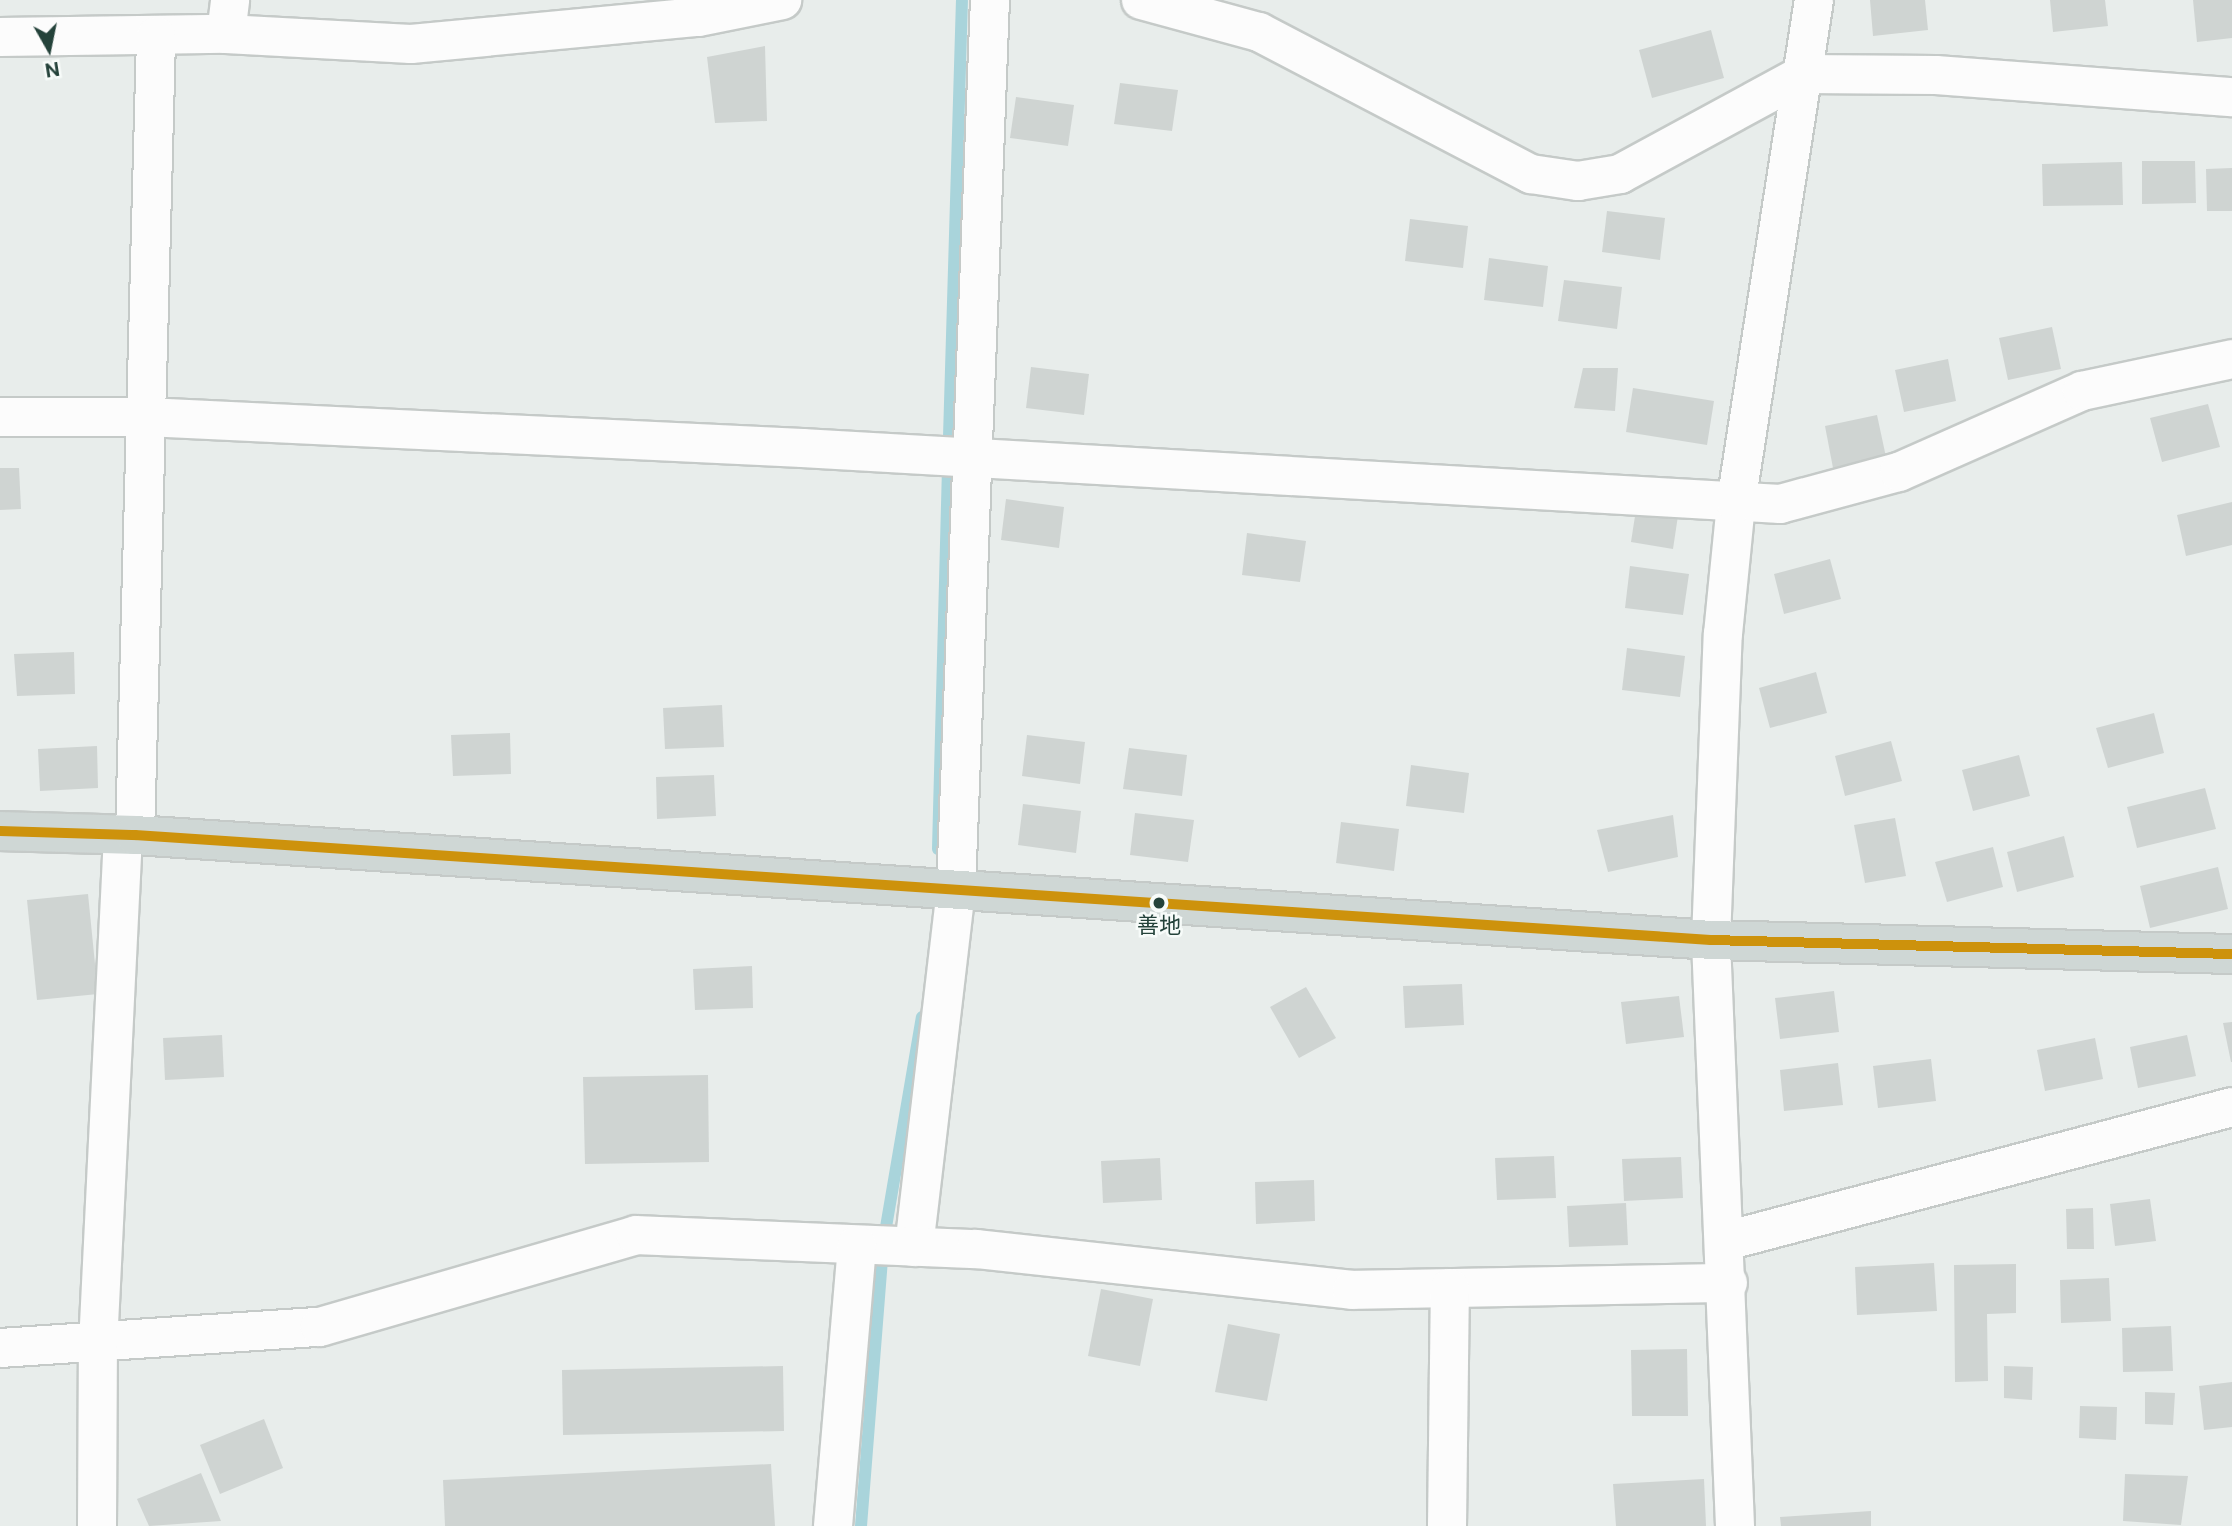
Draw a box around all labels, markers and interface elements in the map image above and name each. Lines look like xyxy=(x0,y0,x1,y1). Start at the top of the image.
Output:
north arrow xyxy=(14,14,84,84)
text: N xyxy=(43,58,61,82)
marker: 善地 xyxy=(1152,896,1166,910)
place label: 善地 xyxy=(1137,913,1181,939)

